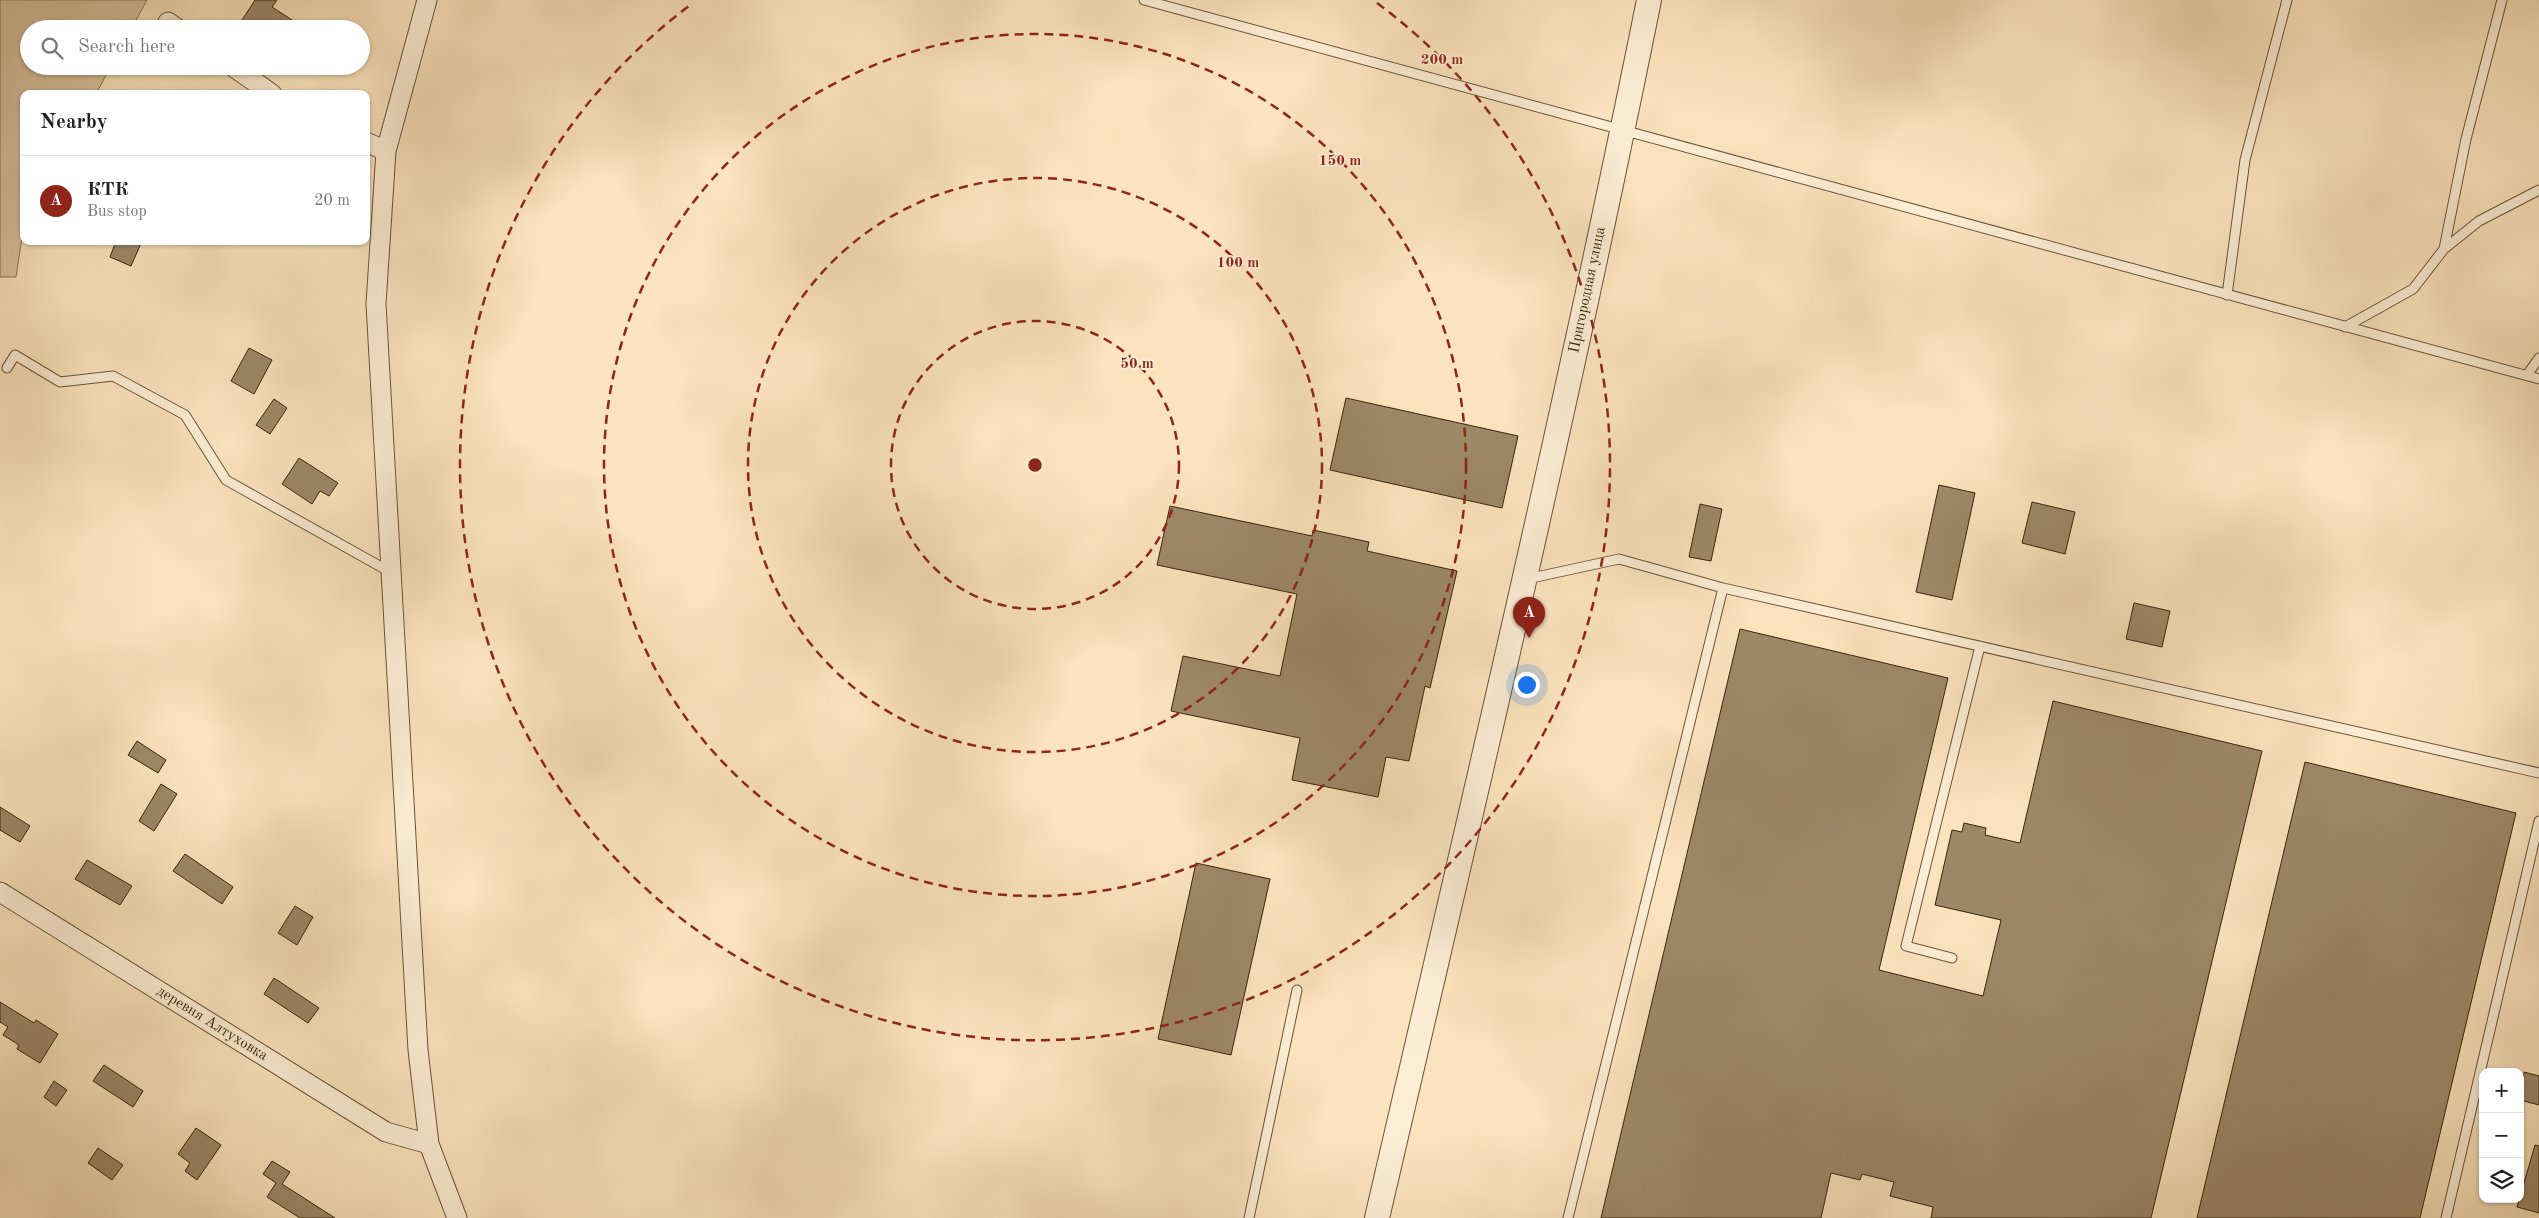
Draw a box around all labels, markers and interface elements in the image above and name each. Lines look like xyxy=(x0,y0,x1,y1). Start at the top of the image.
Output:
search box xyxy=(20,20,370,75)
icon: search xyxy=(38,34,66,62)
text: Search here xyxy=(78,38,175,57)
text: 200 m xyxy=(1421,53,1463,68)
text: Nearby xyxy=(40,112,108,133)
text: 150 m xyxy=(1319,154,1361,169)
text: КТК xyxy=(87,181,129,200)
text: A xyxy=(50,193,62,209)
text: 20 m xyxy=(314,193,350,209)
text: Bus stop xyxy=(87,204,147,220)
street label: Пригородная улица xyxy=(1567,225,1609,355)
text: 100 m xyxy=(1217,256,1259,271)
text: 50 m xyxy=(1120,357,1154,372)
centre of rings xyxy=(1026,456,1044,474)
pin: A xyxy=(1513,597,1545,638)
your location xyxy=(1514,672,1540,698)
street label: деревня Алтуховка xyxy=(154,984,270,1064)
map controls xyxy=(2479,1068,2524,1203)
button: + xyxy=(2479,1068,2524,1113)
button: − xyxy=(2479,1113,2524,1158)
button: layers xyxy=(2479,1158,2524,1203)

